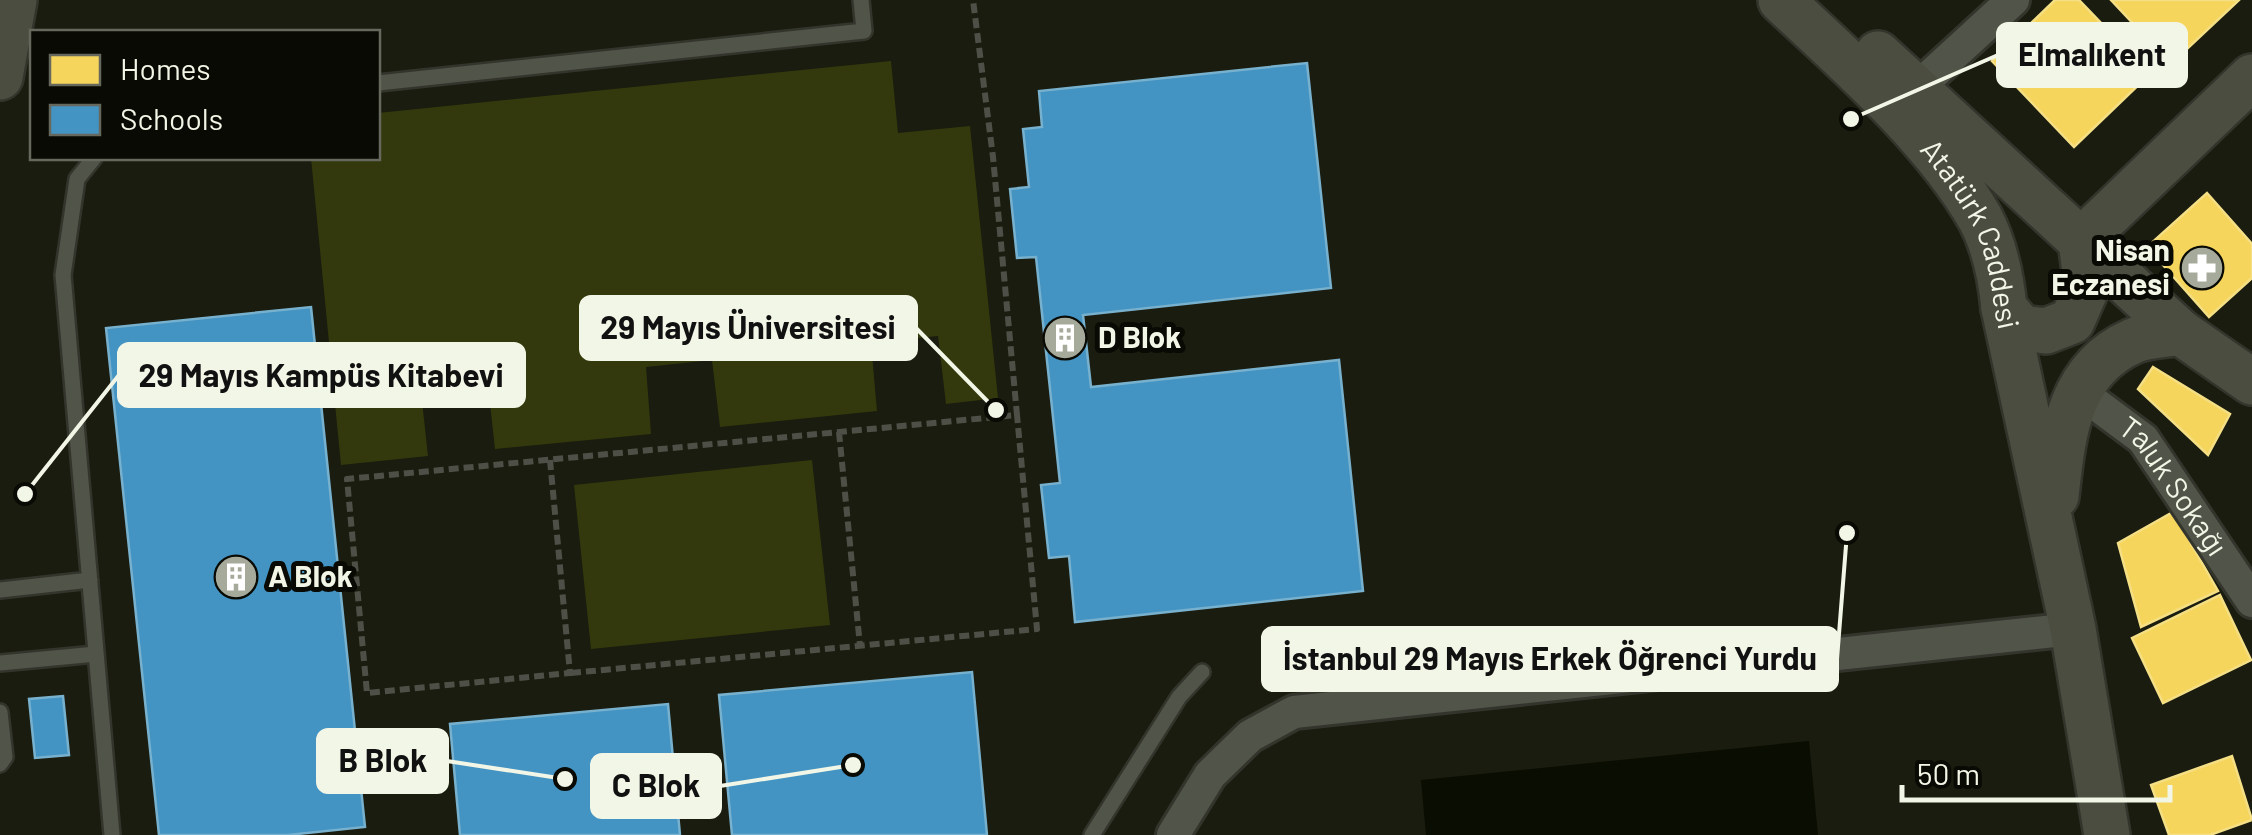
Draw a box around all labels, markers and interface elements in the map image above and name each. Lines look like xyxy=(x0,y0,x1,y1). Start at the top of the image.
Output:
callout: Elmalıkent xyxy=(1998,24,2186,86)
legend xyxy=(30,30,380,160)
text: Elmalıkent xyxy=(2018,34,2166,72)
text: Homes xyxy=(120,50,211,86)
text: Schools xyxy=(120,100,223,136)
street label: Atatürk Caddesi xyxy=(1914,131,2028,332)
place label: Nisan Eczanesi xyxy=(2051,231,2170,301)
pharmacy icon: Nisan Eczanesi xyxy=(2179,245,2225,291)
callout: 29 Mayıs Üniversitesi xyxy=(581,297,916,359)
text: 29 Mayıs Üniversitesi xyxy=(600,307,896,345)
building icon: D Blok xyxy=(1042,315,1088,361)
place label: D Blok xyxy=(1098,318,1181,354)
callout: 29 Mayıs Kampüs Kitabevi xyxy=(119,344,524,406)
text: 29 Mayıs Kampüs Kitabevi xyxy=(138,355,504,393)
street label: Taluk Sokağı xyxy=(2113,408,2236,562)
building icon: A Blok xyxy=(213,554,259,600)
place label: A Blok xyxy=(268,557,353,593)
callout: İstanbul 29 Mayıs Erkek Öğrenci Yurdu xyxy=(1263,628,1837,690)
text: İstanbul 29 Mayıs Erkek Öğrenci Yurdu xyxy=(1283,638,1817,676)
callout: B Blok xyxy=(318,730,447,792)
text: B Blok xyxy=(339,740,427,778)
scale bar xyxy=(1902,740,2170,802)
callout: C Blok xyxy=(592,755,720,817)
text: 50 m xyxy=(1917,755,1980,791)
text: C Blok xyxy=(612,765,700,803)

